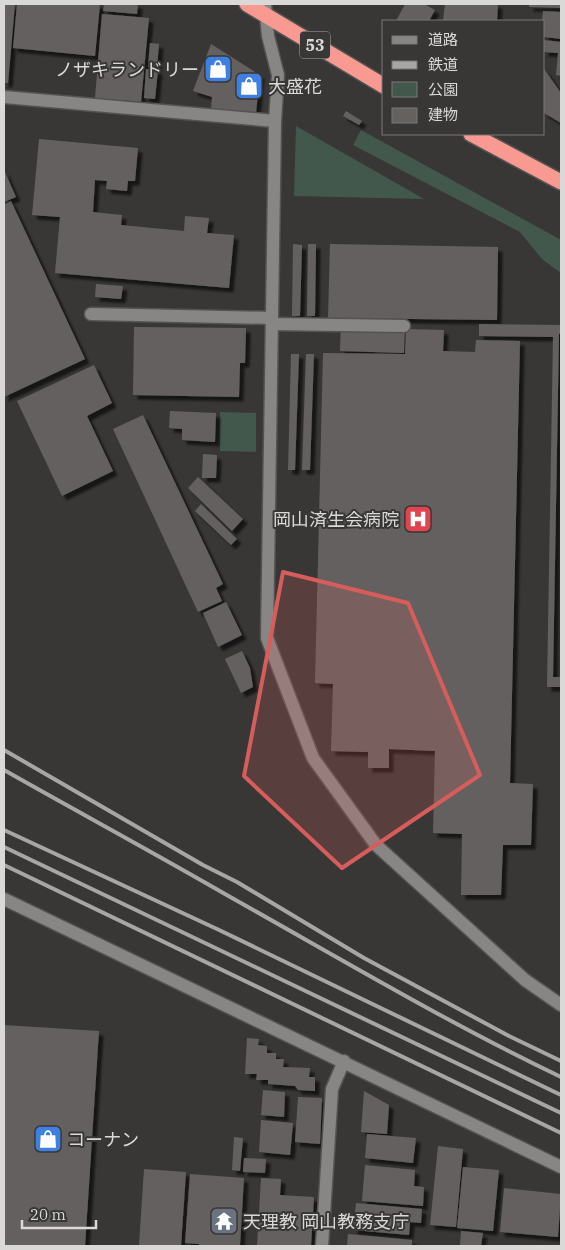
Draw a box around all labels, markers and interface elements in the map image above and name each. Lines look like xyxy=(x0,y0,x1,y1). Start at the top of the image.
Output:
legend xyxy=(382,20,545,135)
text: 道路 xyxy=(428,30,458,49)
road number: 53 xyxy=(300,32,330,58)
shop icon: ノザキランドリー xyxy=(203,54,233,84)
text: 鉄道 xyxy=(428,55,458,74)
place label: ノザキランドリー xyxy=(55,58,199,81)
shop icon: 大盛花 xyxy=(234,71,264,101)
place label: 大盛花 xyxy=(268,75,322,98)
text: 公園 xyxy=(428,80,458,99)
text: 建物 xyxy=(428,105,458,124)
hospital icon: 岡山済生会病院 xyxy=(403,504,433,534)
place label: 岡山済生会病院 xyxy=(273,508,399,531)
shop icon: コーナン xyxy=(33,1124,63,1154)
place label: コーナン xyxy=(67,1128,139,1151)
scale bar xyxy=(22,1198,96,1230)
text: 20 m xyxy=(30,1205,66,1224)
temple icon: 天理教 岡山教務支庁 xyxy=(209,1206,239,1236)
place label: 天理教 岡山教務支庁 xyxy=(243,1210,409,1233)

